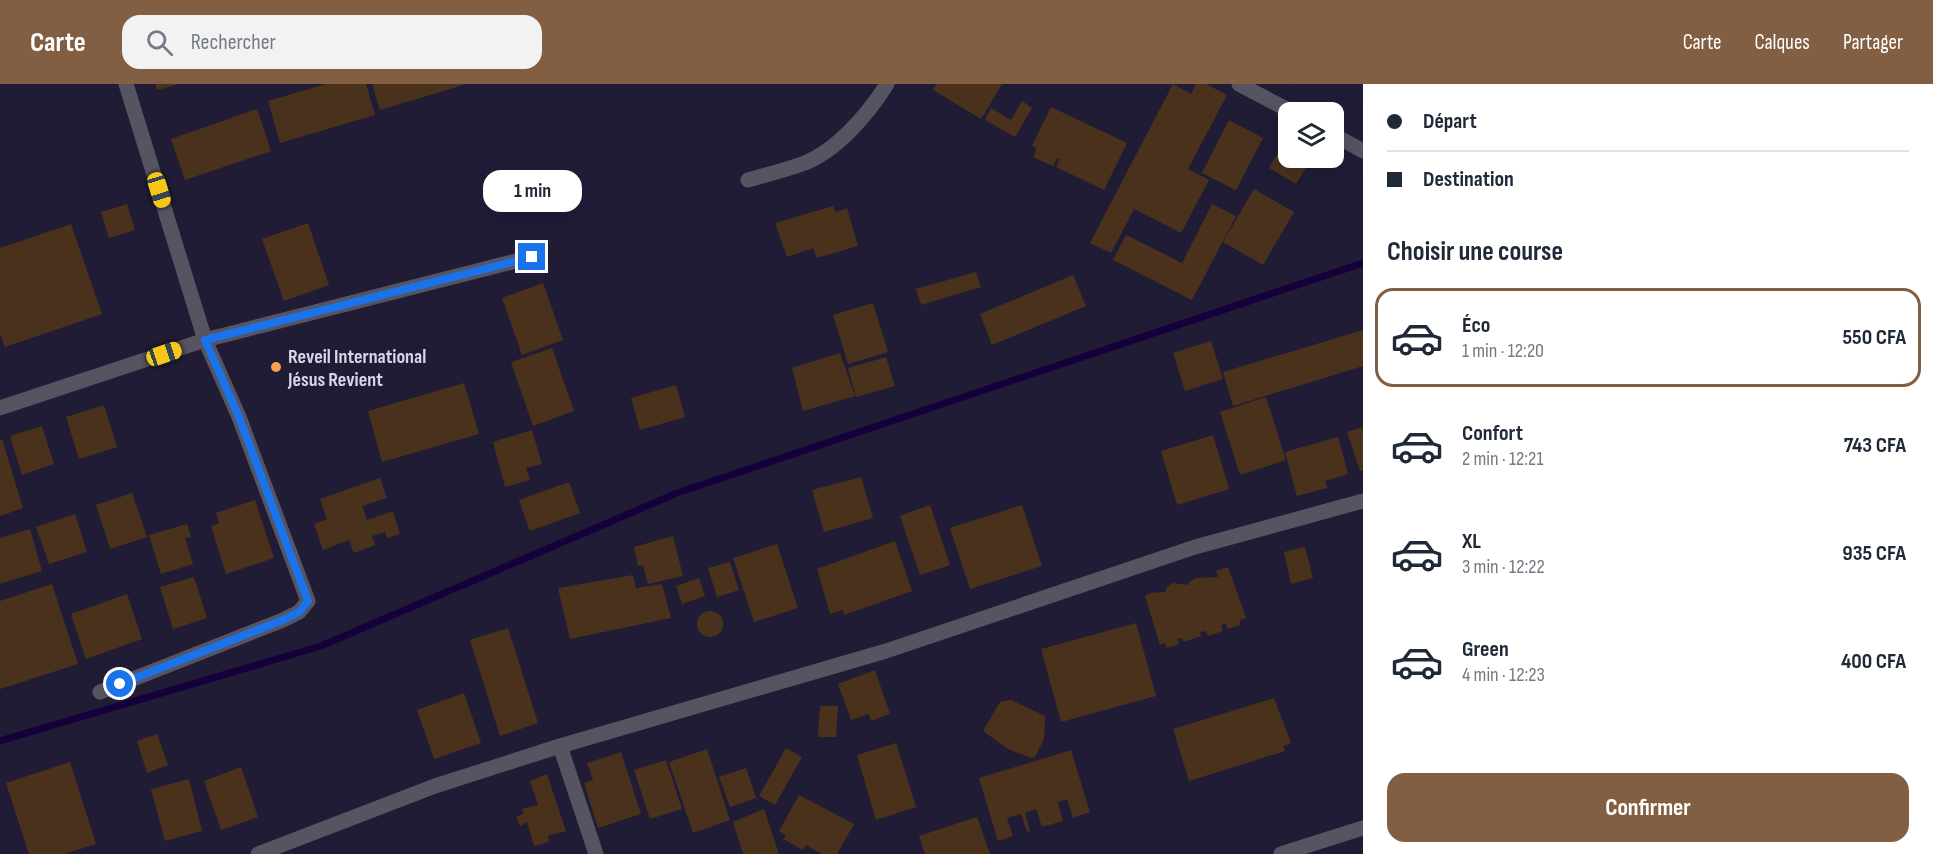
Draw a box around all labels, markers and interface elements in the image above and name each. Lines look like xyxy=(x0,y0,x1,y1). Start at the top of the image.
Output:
search box xyxy=(122,15,542,69)
text: Carte xyxy=(30,26,86,59)
icon: search xyxy=(143,26,176,59)
text: Rechercher xyxy=(191,29,276,56)
text: Carte xyxy=(1683,30,1722,55)
text: Calques xyxy=(1755,30,1810,55)
text: Partager xyxy=(1843,30,1903,55)
map controls xyxy=(1278,102,1344,168)
button: layers xyxy=(1278,102,1344,168)
text: Départ xyxy=(1423,108,1477,135)
text: Destination xyxy=(1423,166,1514,193)
car xyxy=(145,170,173,210)
callout: 1 min xyxy=(482,170,582,212)
text: 1 min xyxy=(514,179,551,203)
text: Choisir une course xyxy=(1387,236,1563,268)
route end xyxy=(518,243,545,270)
icon: car xyxy=(1390,311,1444,365)
text: Éco xyxy=(1462,312,1490,339)
text: 550 CFA xyxy=(1842,324,1906,351)
text: 1 min · 12:20 xyxy=(1462,339,1544,363)
car xyxy=(144,340,184,368)
place label: Reveil International Jésus Revient xyxy=(287,345,426,392)
marker: Reveil International Jésus Revient xyxy=(269,360,283,374)
icon: car xyxy=(1390,419,1444,473)
text: Confort xyxy=(1462,420,1523,447)
text: 743 CFA xyxy=(1844,432,1906,459)
text: 2 min · 12:21 xyxy=(1462,447,1543,471)
icon: car xyxy=(1390,527,1444,581)
text: XL xyxy=(1462,528,1481,555)
text: 935 CFA xyxy=(1842,540,1906,567)
text: 3 min · 12:22 xyxy=(1462,555,1545,579)
icon: car xyxy=(1390,635,1444,689)
text: Green xyxy=(1462,636,1509,663)
text: 400 CFA xyxy=(1841,648,1906,675)
text: 4 min · 12:23 xyxy=(1462,663,1545,687)
route start xyxy=(106,670,133,697)
button: Confirmer xyxy=(1387,773,1909,842)

